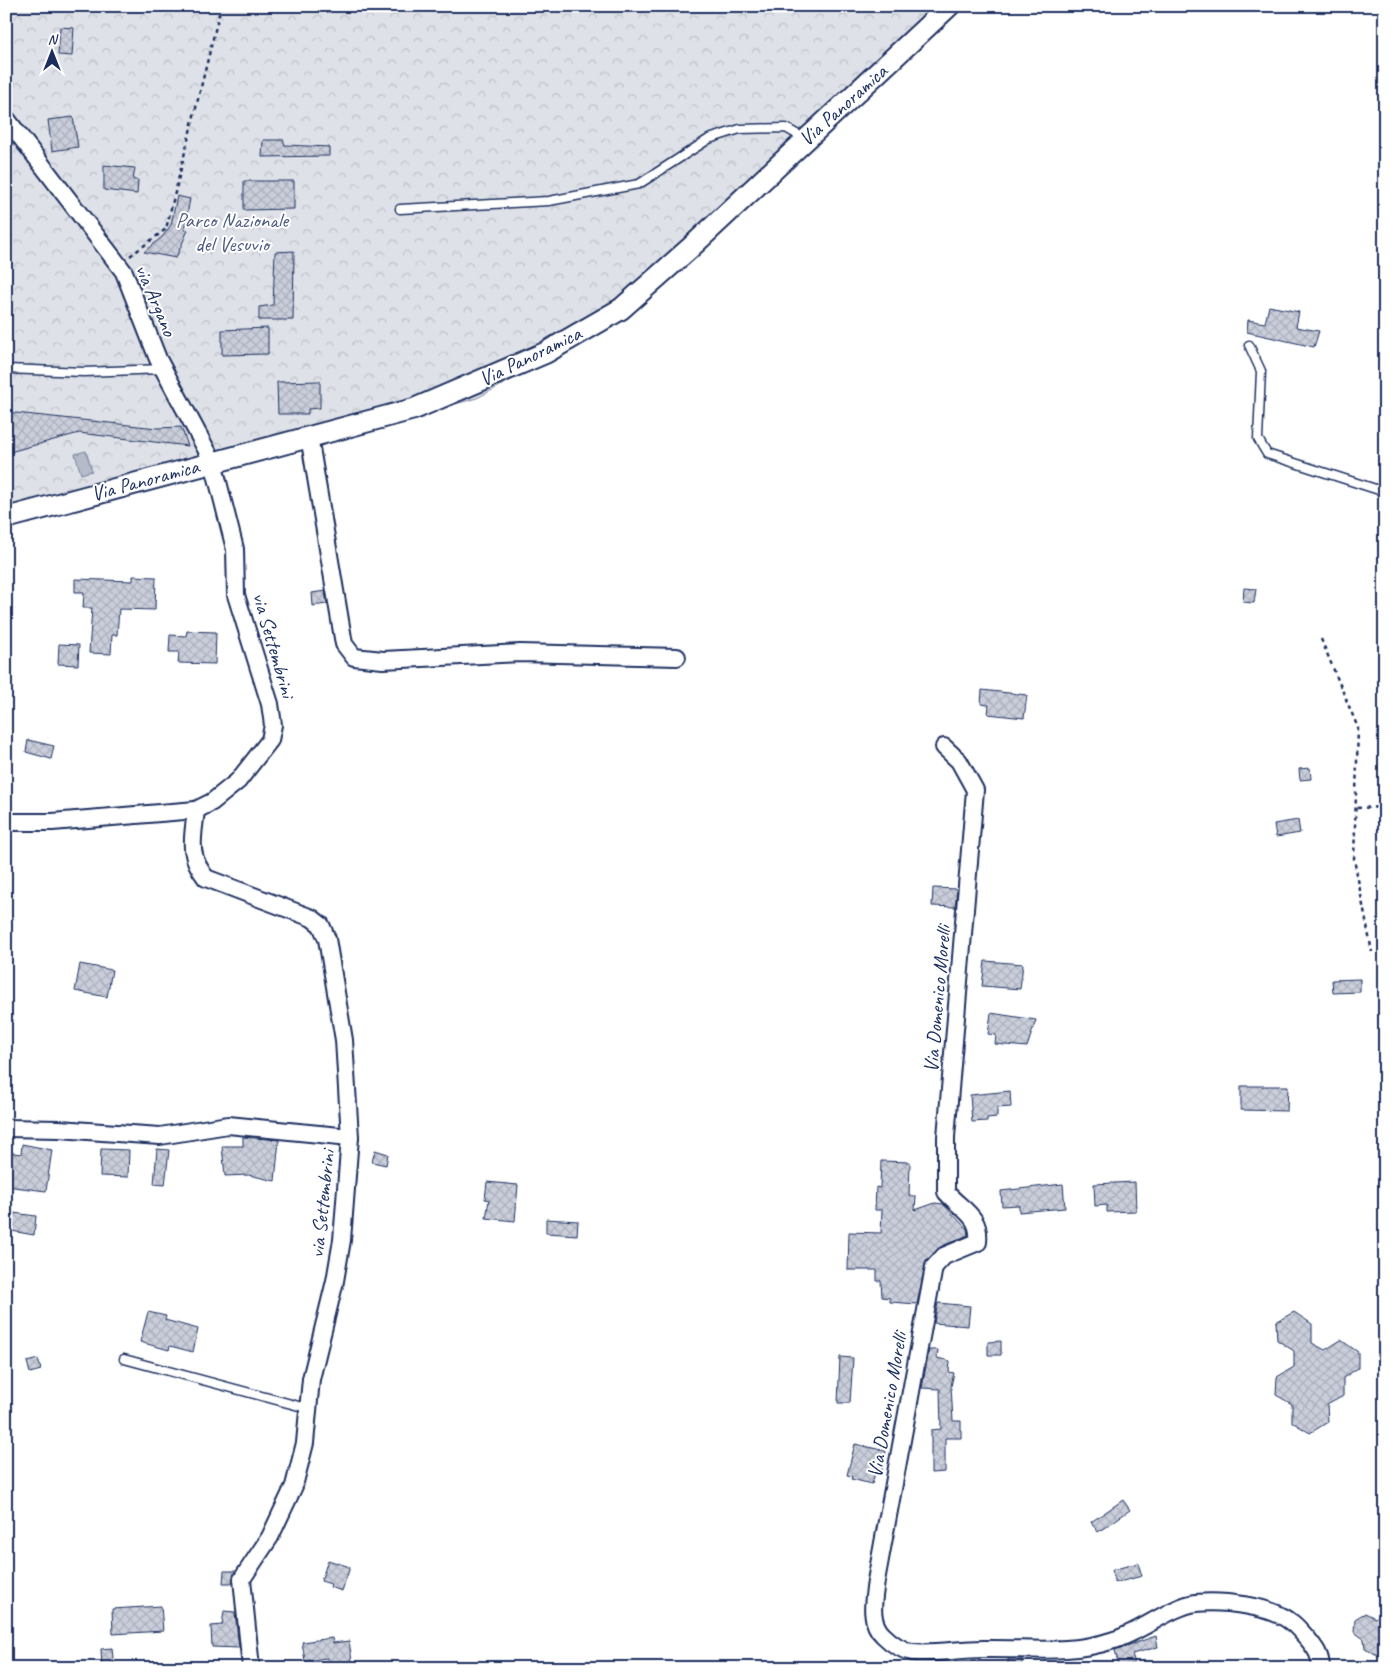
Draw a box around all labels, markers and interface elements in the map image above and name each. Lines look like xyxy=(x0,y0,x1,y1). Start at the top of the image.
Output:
north arrow xyxy=(28,28,78,78)
text: N xyxy=(48,31,59,48)
street label: Via Panoramica xyxy=(793,57,894,152)
park label: Parco Nazionale del Vesuvio xyxy=(176,207,290,257)
street label: via Argano xyxy=(129,260,183,341)
street label: Via Panoramica xyxy=(475,319,587,392)
street label: Via Panoramica xyxy=(88,453,203,507)
street label: via Settembrini xyxy=(247,589,302,703)
street label: Via Domenico Morelli xyxy=(918,921,957,1074)
street label: via Settembrini xyxy=(303,1146,341,1259)
street label: Via Domenico Morelli xyxy=(861,1327,913,1480)

